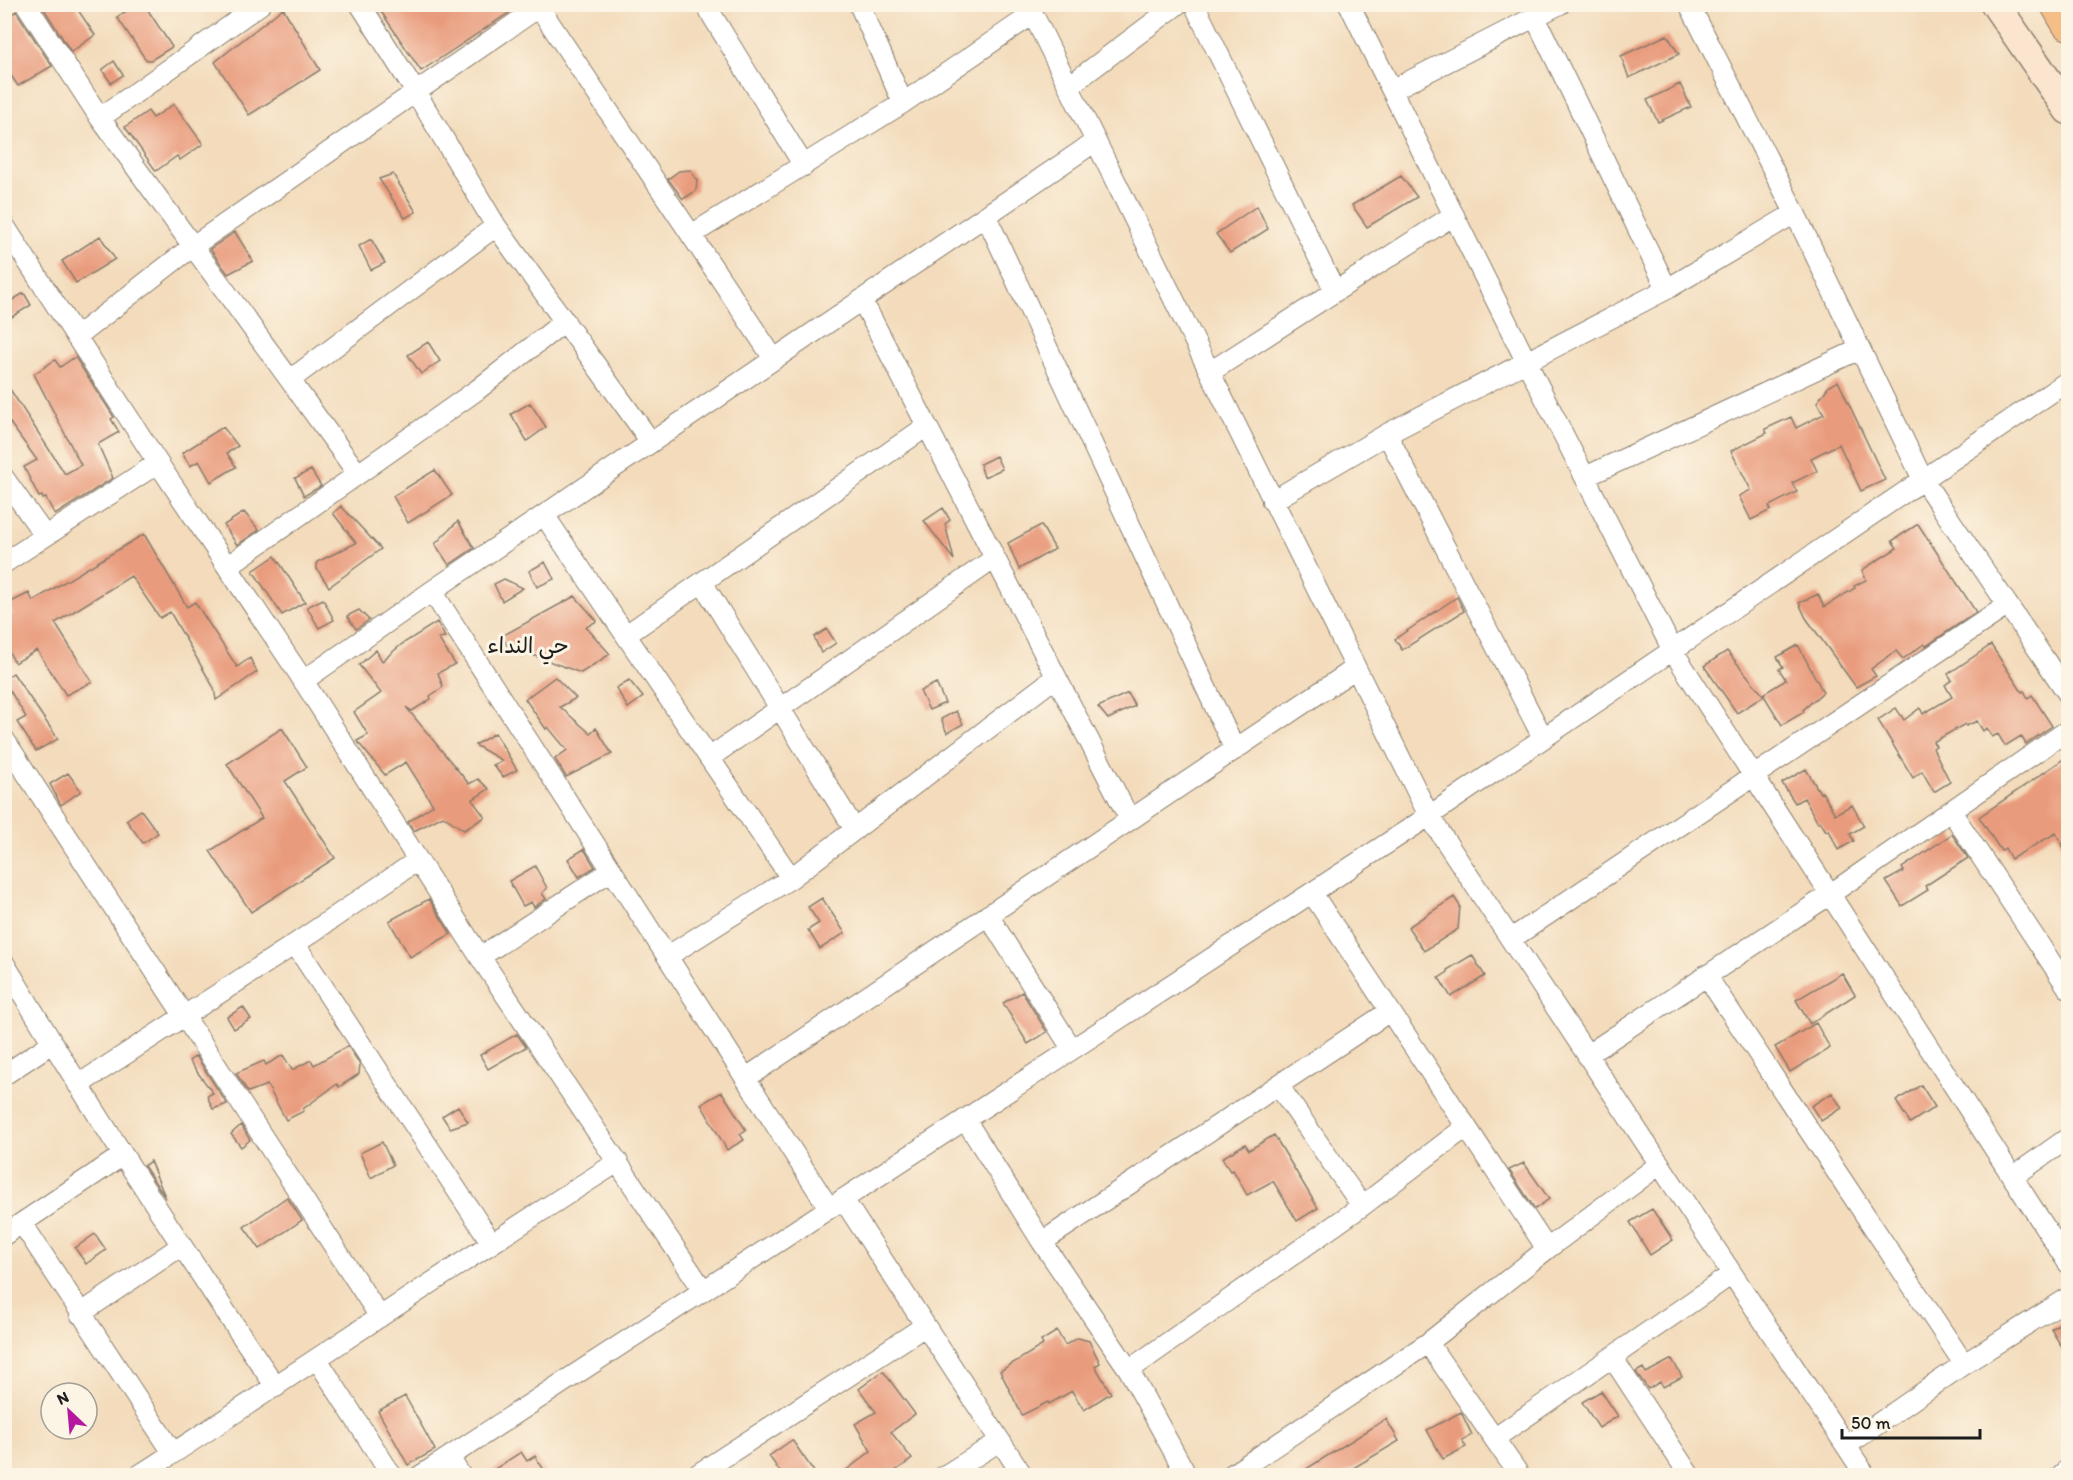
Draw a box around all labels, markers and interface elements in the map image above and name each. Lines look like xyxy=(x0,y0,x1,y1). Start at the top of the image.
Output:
district label: حي النداء xyxy=(487,632,569,665)
north arrow xyxy=(39,1381,99,1441)
text: N xyxy=(54,1387,72,1409)
scale bar xyxy=(1842,1402,1980,1440)
text: 50 m xyxy=(1851,1412,1891,1434)

